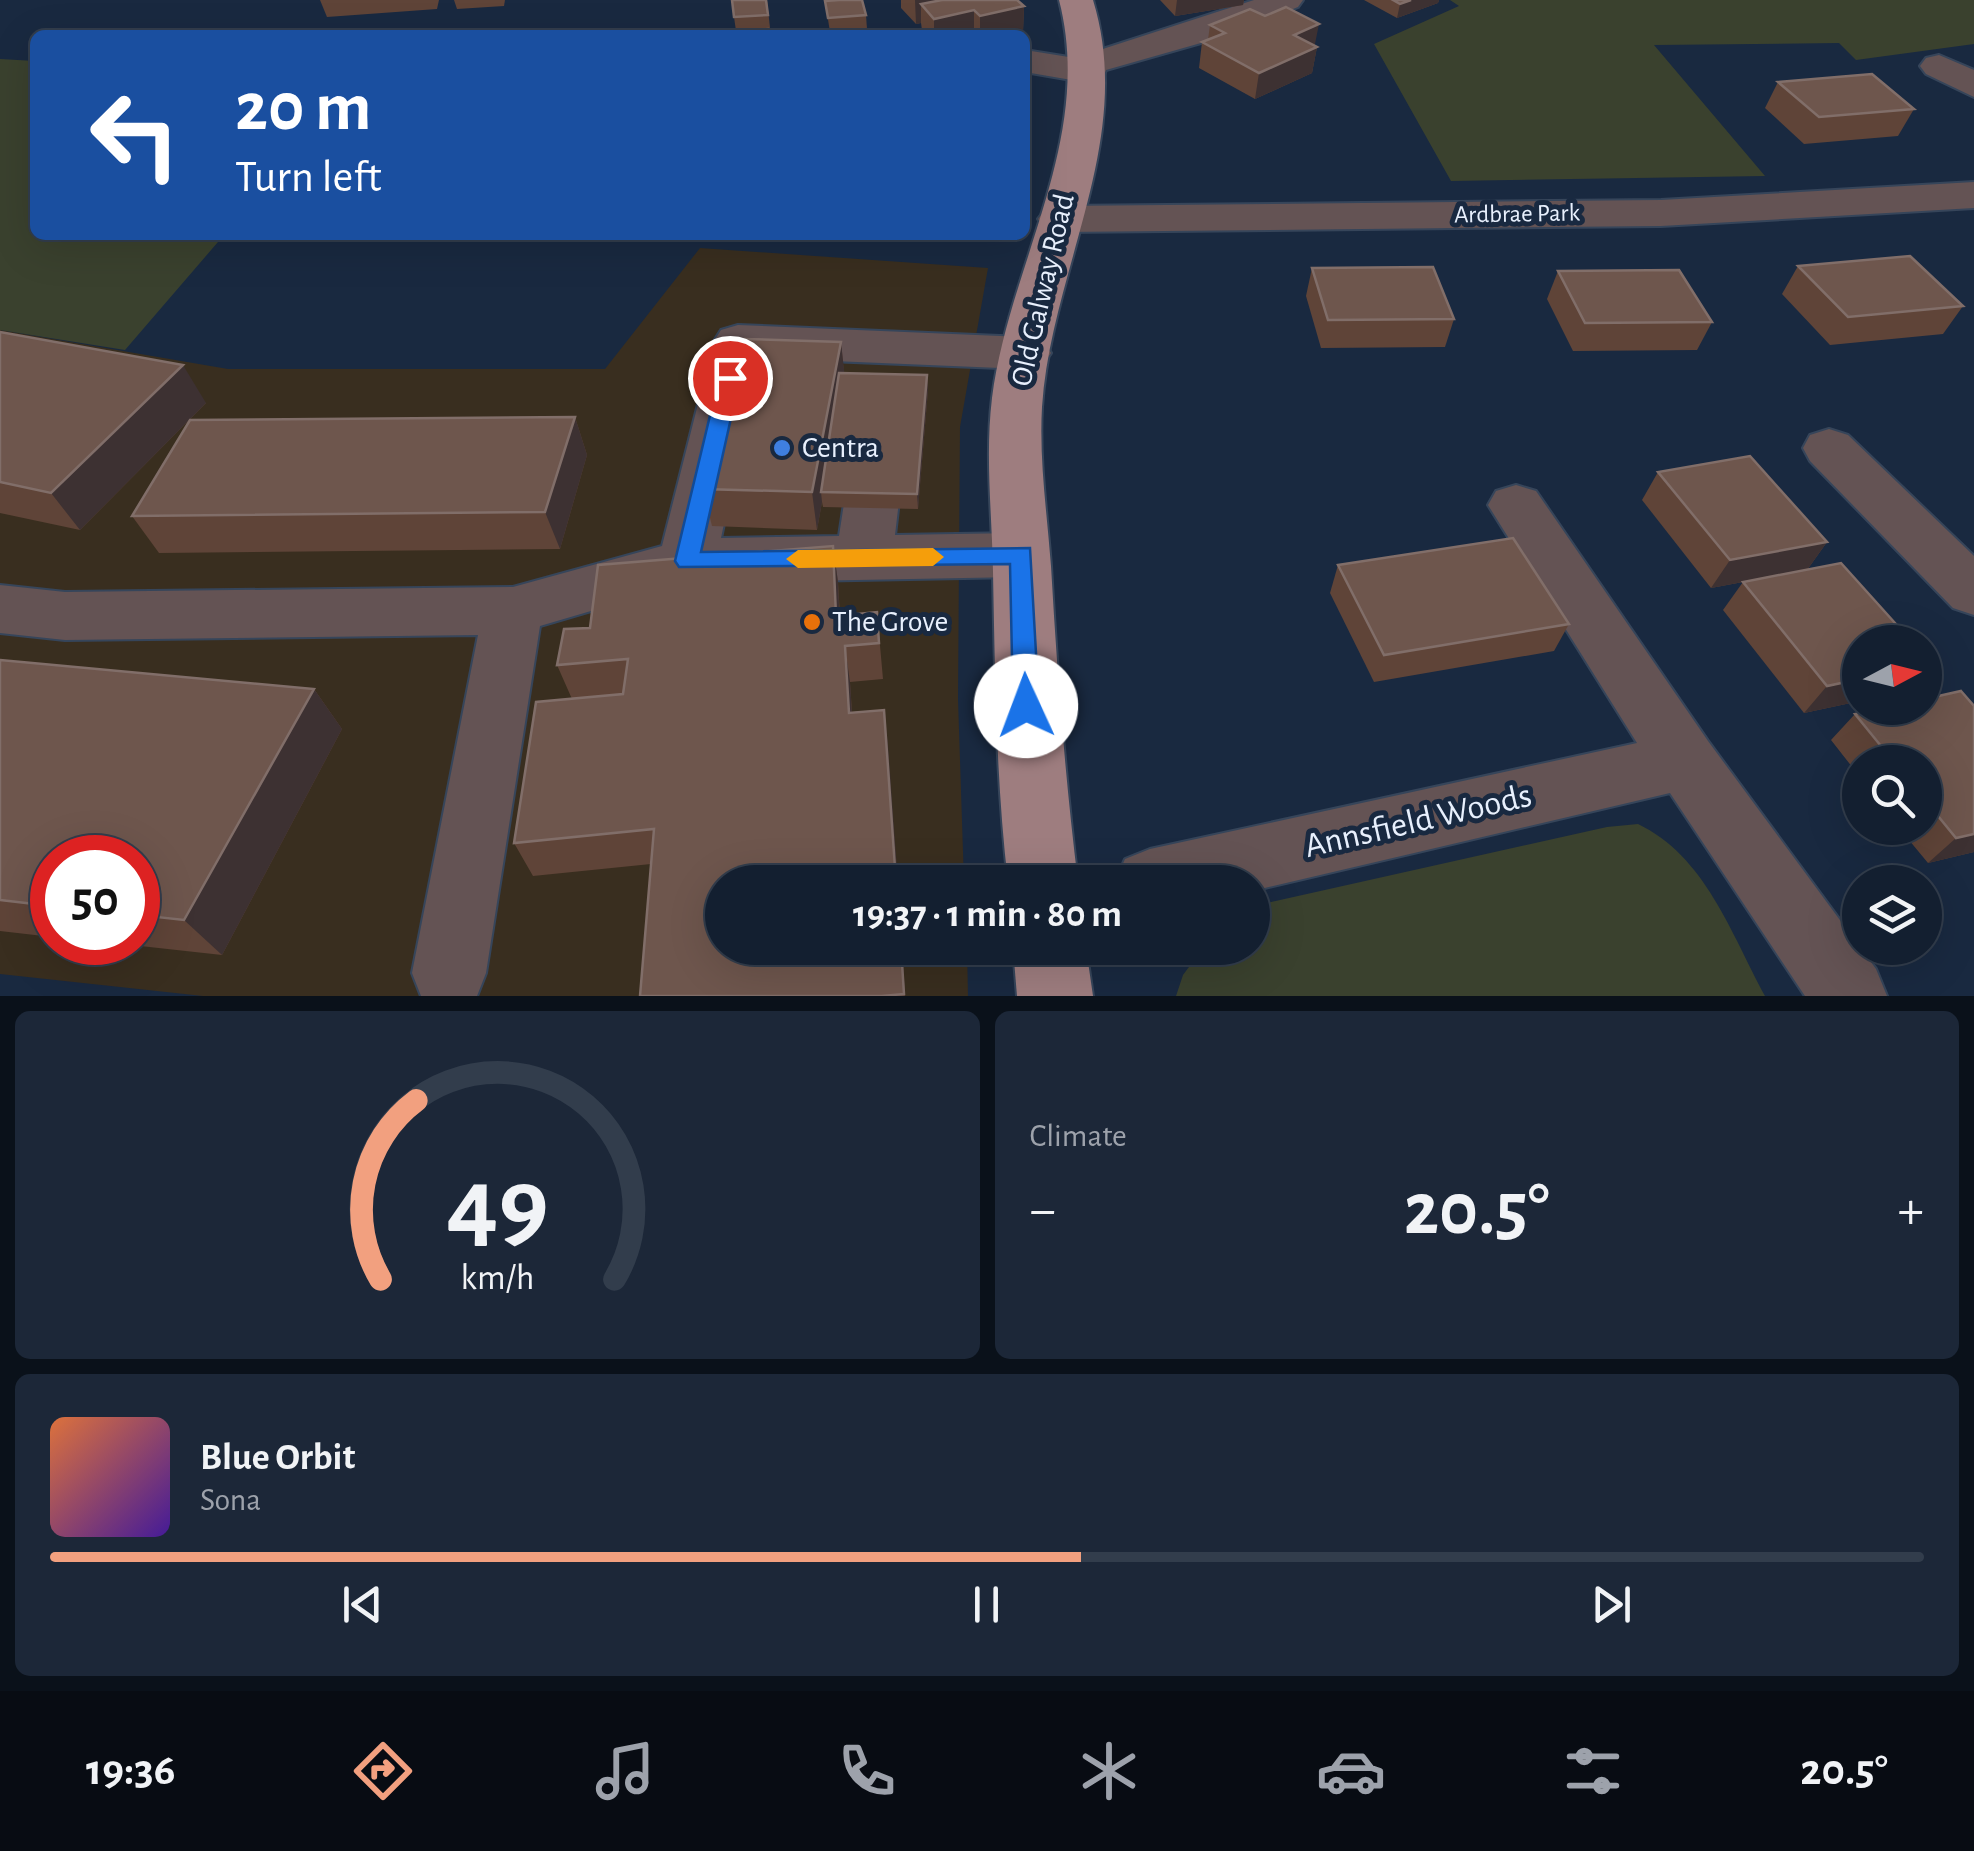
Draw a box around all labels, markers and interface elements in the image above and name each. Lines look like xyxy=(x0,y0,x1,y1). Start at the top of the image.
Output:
icon: left xyxy=(70,70,200,200)
text: 20 m xyxy=(235,73,372,143)
text: Turn left xyxy=(235,155,382,200)
street label: Old Galway Road xyxy=(1006,191,1080,389)
street label: Ardbrae Park xyxy=(1454,200,1581,228)
pin xyxy=(688,336,773,421)
icon: arrive xyxy=(703,351,758,406)
place label: Centra xyxy=(802,433,879,463)
marker: Centra xyxy=(771,437,793,459)
place label: The Grove xyxy=(832,607,948,637)
marker: The Grove xyxy=(801,611,823,633)
north arrow xyxy=(1842,625,1942,725)
map controls xyxy=(1842,625,1942,965)
position arrow xyxy=(974,654,1078,758)
button: search xyxy=(1842,745,1942,845)
street label: Annsfield Woods xyxy=(1301,778,1535,864)
speed limit sign: 50 xyxy=(30,835,160,965)
button: layers xyxy=(1842,865,1942,965)
text: 19:37 · 1 min · 80 m xyxy=(853,896,1122,934)
text: Climate xyxy=(1030,1120,1127,1152)
text: 49 xyxy=(446,1154,549,1258)
text: 20.5° xyxy=(1404,1173,1550,1248)
text: − xyxy=(1030,1183,1056,1238)
text: + xyxy=(1898,1183,1924,1238)
text: km/h xyxy=(460,1260,534,1296)
text: Blue Orbit xyxy=(200,1439,355,1477)
text: Sona xyxy=(200,1484,261,1516)
icon: previous xyxy=(335,1577,390,1632)
icon: pause xyxy=(959,1577,1014,1632)
icon: next xyxy=(1584,1577,1639,1632)
icon: directions xyxy=(348,1736,418,1806)
icon: music xyxy=(590,1736,660,1806)
icon: phone xyxy=(832,1736,902,1806)
icon: climate xyxy=(1074,1736,1144,1806)
icon: car xyxy=(1316,1736,1386,1806)
icon: filters xyxy=(1558,1736,1628,1806)
text: 19:36 xyxy=(86,1748,175,1793)
text: 20.5° xyxy=(1800,1748,1888,1793)

